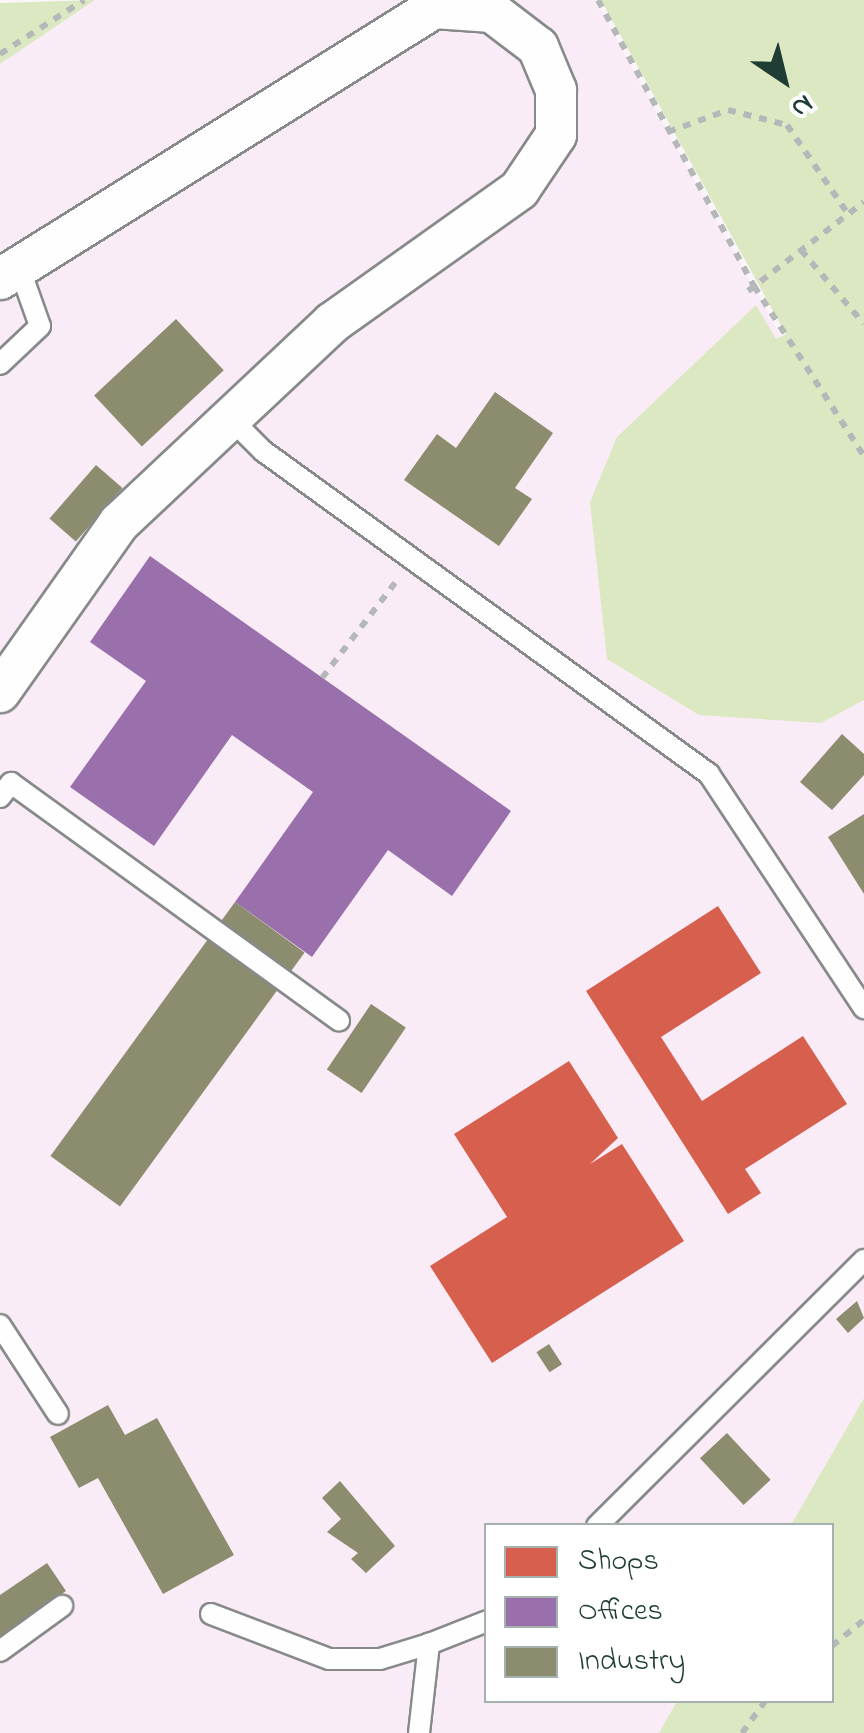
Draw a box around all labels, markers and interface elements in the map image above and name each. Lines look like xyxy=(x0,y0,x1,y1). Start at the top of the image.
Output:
north arrow xyxy=(734,30,834,130)
text: N xyxy=(782,83,821,127)
legend xyxy=(484,1523,834,1703)
text: Shops xyxy=(578,1540,659,1584)
text: Offices xyxy=(578,1590,663,1634)
text: Industry xyxy=(578,1640,685,1684)

